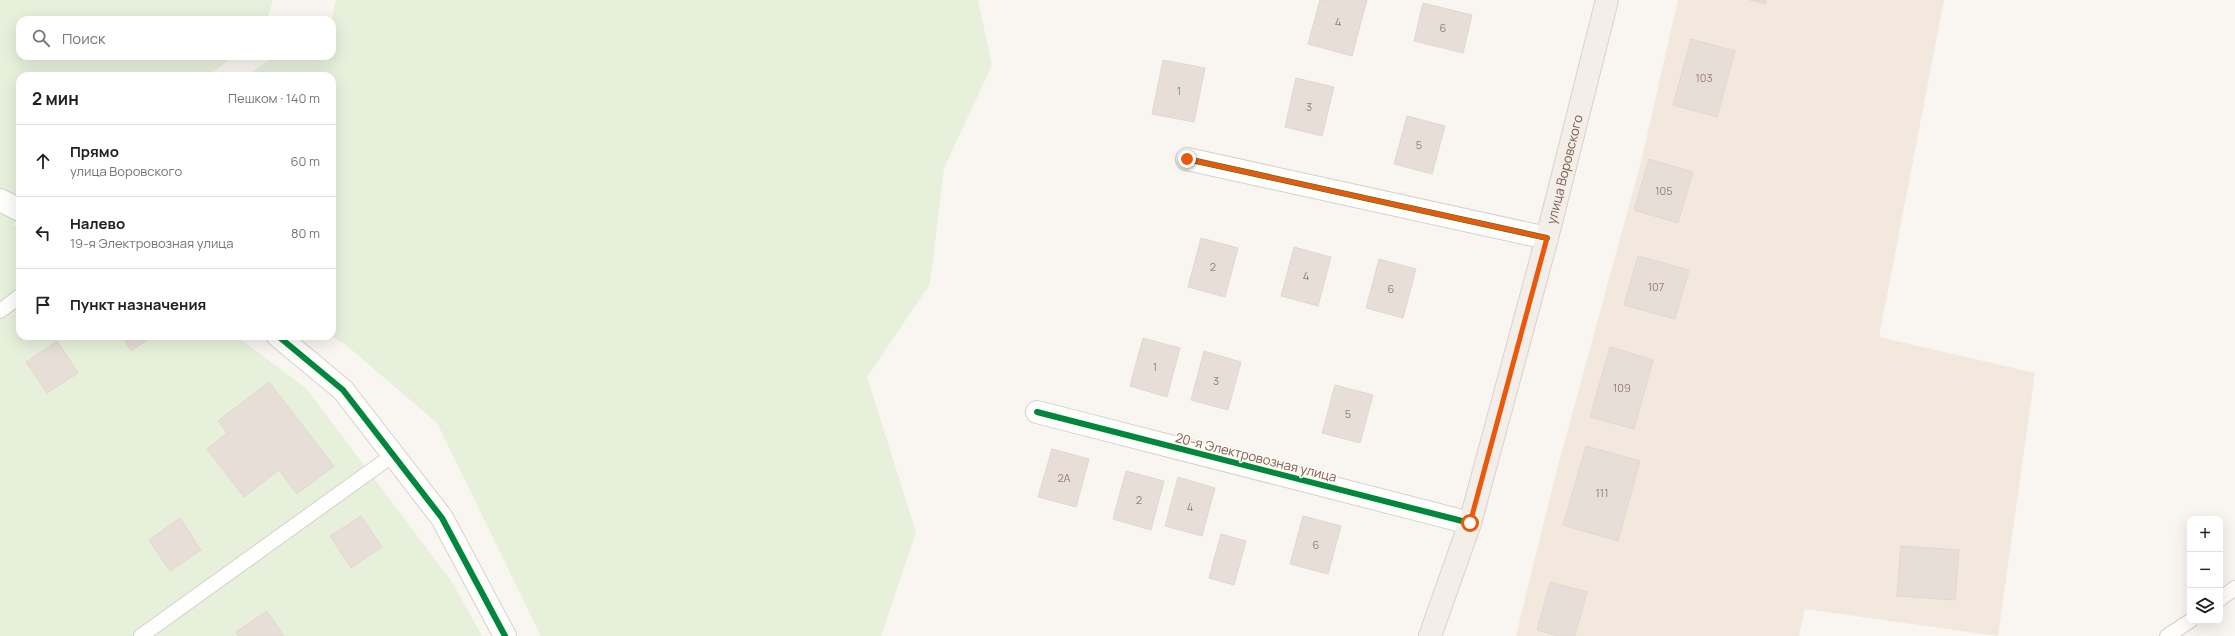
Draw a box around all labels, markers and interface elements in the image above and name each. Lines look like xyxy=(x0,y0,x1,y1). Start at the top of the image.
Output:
house number: 4 xyxy=(1335,14,1341,29)
search box xyxy=(16,16,336,60)
house number: 6 xyxy=(1440,20,1447,35)
icon: search xyxy=(30,27,52,49)
text: Поиск xyxy=(62,28,106,49)
house number: 103 xyxy=(1695,70,1713,85)
house number: 1 xyxy=(1177,83,1181,98)
text: 2 мин xyxy=(32,87,79,110)
text: Пешком · 140 m xyxy=(228,89,320,107)
house number: 3 xyxy=(1306,99,1312,114)
street label: улица Воровского xyxy=(1542,112,1587,226)
house number: 5 xyxy=(1416,137,1422,152)
text: Прямо xyxy=(70,141,119,162)
icon: ahead xyxy=(32,150,54,172)
route end xyxy=(1178,150,1196,168)
text: 60 m xyxy=(290,152,320,170)
text: улица Воровского xyxy=(70,162,182,180)
house number: 105 xyxy=(1655,183,1673,198)
text: Налево xyxy=(70,213,125,234)
icon: left xyxy=(32,222,54,244)
text: 80 m xyxy=(291,224,320,242)
text: 19-я Электровозная улица xyxy=(70,234,234,252)
house number: 2 xyxy=(1210,259,1216,274)
house number: 4 xyxy=(1303,268,1309,283)
house number: 107 xyxy=(1648,279,1664,294)
house number: 6 xyxy=(1388,281,1395,296)
icon: arrive xyxy=(32,294,54,316)
text: Пункт назначения xyxy=(70,294,206,315)
house number: 1 xyxy=(1153,359,1157,374)
house number: 3 xyxy=(1213,373,1219,388)
house number: 109 xyxy=(1613,380,1631,395)
house number: 5 xyxy=(1345,406,1351,421)
street label: 20-я Электровозная улица xyxy=(1173,428,1339,486)
house number: 2А xyxy=(1057,470,1071,485)
house number: 111 xyxy=(1596,485,1608,500)
house number: 2 xyxy=(1136,492,1142,507)
house number: 4 xyxy=(1187,499,1193,514)
route start xyxy=(1461,514,1479,532)
map controls xyxy=(2187,516,2223,624)
button: + xyxy=(2187,516,2223,552)
house number: 6 xyxy=(1313,537,1320,552)
button: − xyxy=(2187,552,2223,588)
button: layers xyxy=(2187,588,2223,624)

